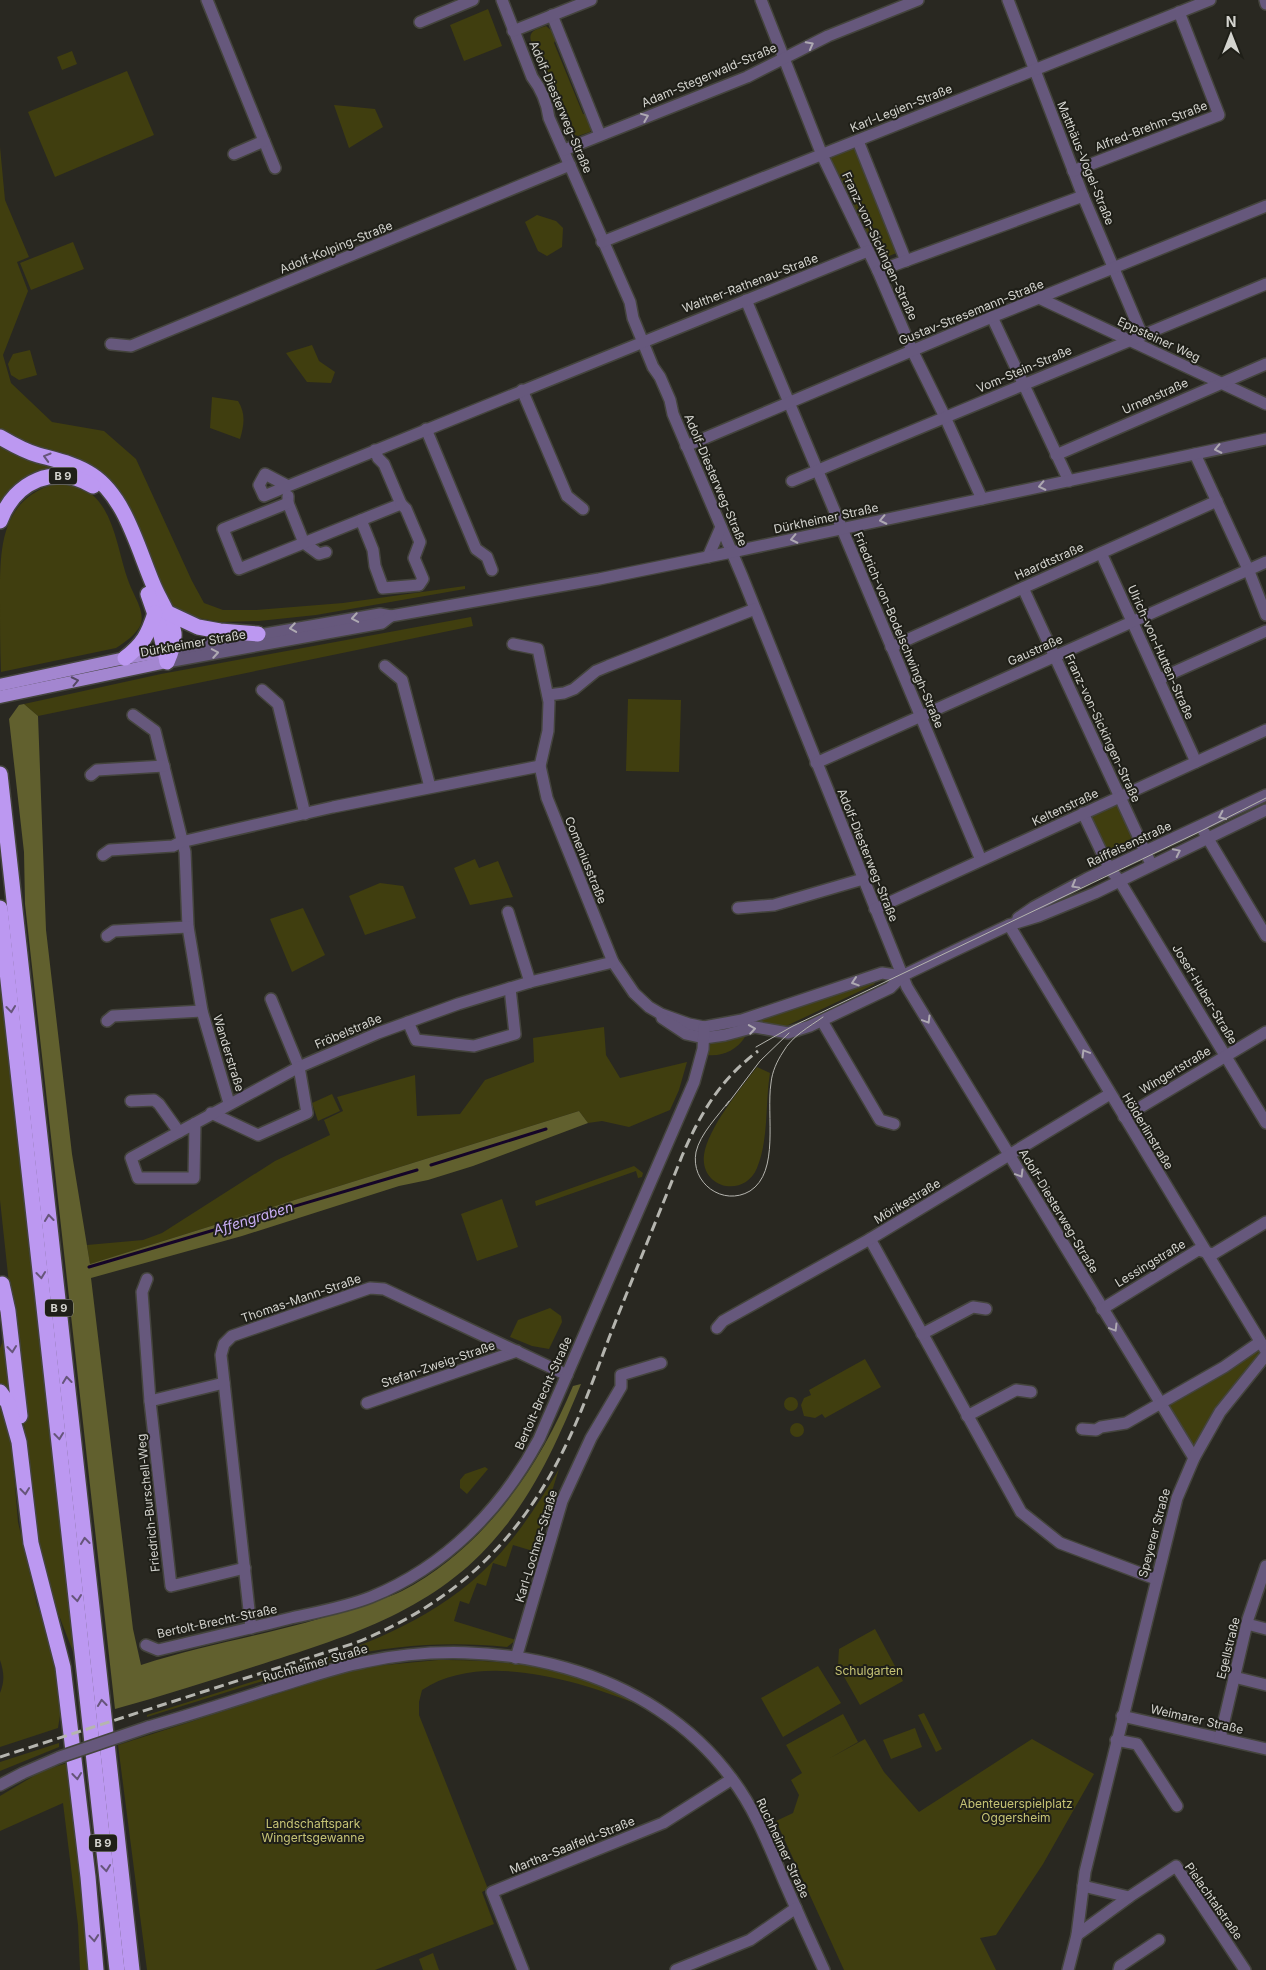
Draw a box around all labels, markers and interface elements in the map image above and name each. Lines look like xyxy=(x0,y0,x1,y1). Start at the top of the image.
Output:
north arrow xyxy=(1206,10,1256,60)
text: N xyxy=(1226,13,1236,30)
street label: Adolf-Diesterweg-Straße xyxy=(526,39,596,175)
street label: Adam-Stegerwald-Straße xyxy=(639,40,779,110)
one-way arrow xyxy=(805,41,814,51)
street label: Karl-Legien-Straße xyxy=(848,81,954,135)
street label: Alfred-Brehm-Straße xyxy=(1093,98,1209,154)
street label: Matthäus-Vogel-Straße xyxy=(1054,99,1118,227)
one-way arrow xyxy=(640,113,649,123)
street label: Franz-von-Sickingen-Straße xyxy=(839,169,921,323)
street label: Adolf-Kolping-Straße xyxy=(277,217,395,277)
street label: Walther-Rathenau-Straße xyxy=(680,250,820,316)
street label: Gustav-Stresemann-Straße xyxy=(896,276,1046,348)
street label: Eppsteiner Weg xyxy=(1115,313,1203,365)
street label: Vom-Stein-Straße xyxy=(974,342,1074,396)
street label: Urnenstraße xyxy=(1120,375,1190,417)
street label: Adolf-Diesterweg-Straße xyxy=(681,412,751,548)
one-way arrow xyxy=(1214,443,1223,454)
one-way arrow xyxy=(44,453,52,463)
road number: B 9 xyxy=(49,468,77,484)
one-way arrow xyxy=(1038,481,1047,491)
street label: Dürkheimer Straße xyxy=(772,500,880,536)
one-way arrow xyxy=(879,514,888,525)
street label: Friedrich-von-Bodelschwingh-Straße xyxy=(851,530,947,730)
one-way arrow xyxy=(790,533,799,544)
street label: Haardtstraße xyxy=(1012,539,1086,583)
street label: Ulrich-von-Hutten-Straße xyxy=(1125,582,1197,722)
one-way arrow xyxy=(350,613,359,623)
one-way arrow xyxy=(289,623,298,633)
street label: Dürkheimer Straße xyxy=(139,626,247,660)
street label: Gaustraße xyxy=(1005,631,1065,669)
one-way arrow xyxy=(211,649,220,659)
street label: Franz-von-Sickingen-Straße xyxy=(1062,651,1144,805)
one-way arrow xyxy=(71,676,79,687)
street label: Keltenstraße xyxy=(1029,785,1101,829)
street label: Adolf-Diesterweg-Straße xyxy=(834,786,902,924)
one-way arrow xyxy=(1218,810,1227,820)
street label: Comeniusstraße xyxy=(562,814,610,906)
street label: Raiffeisenstraße xyxy=(1084,818,1174,870)
one-way arrow xyxy=(1172,848,1181,858)
one-way arrow xyxy=(1071,879,1080,889)
street label: Josef-Huber-Straße xyxy=(1169,941,1241,1047)
one-way arrow xyxy=(851,977,859,987)
one-way arrow xyxy=(5,1005,16,1013)
street label: Fröbelstraße xyxy=(312,1010,384,1052)
street label: Wanderstraße xyxy=(210,1013,248,1093)
one-way arrow xyxy=(921,1014,930,1023)
one-way arrow xyxy=(748,1024,756,1035)
street label: Wingertstraße xyxy=(1137,1043,1213,1097)
one-way arrow xyxy=(1081,1049,1091,1058)
street label: Hölderlinstraße xyxy=(1119,1090,1177,1172)
street label: Adolf-Diesterweg-Straße xyxy=(1016,1146,1102,1276)
one-way arrow xyxy=(1014,1168,1024,1177)
street label: Mörikestraße xyxy=(871,1175,943,1227)
water label: Affengraben xyxy=(210,1198,295,1239)
one-way arrow xyxy=(44,1214,55,1222)
street label: Lessingstraße xyxy=(1112,1236,1188,1290)
street label: Thomas-Mann-Straße xyxy=(239,1270,363,1326)
one-way arrow xyxy=(35,1271,46,1279)
road number: B 9 xyxy=(45,1300,73,1316)
one-way arrow xyxy=(1107,1322,1117,1331)
street label: Bertolt-Brecht-Straße xyxy=(511,1334,575,1452)
street label: Stefan-Zweig-Straße xyxy=(379,1337,497,1391)
one-way arrow xyxy=(6,1346,17,1354)
one-way arrow xyxy=(62,1375,73,1383)
one-way arrow xyxy=(53,1433,64,1441)
street label: Friedrich-Burschell-Weg xyxy=(133,1433,163,1573)
one-way arrow xyxy=(19,1487,30,1495)
street label: Speyerer Straße xyxy=(1135,1487,1173,1579)
street label: Karl-Lochner-Straße xyxy=(512,1488,560,1604)
one-way arrow xyxy=(80,1537,91,1545)
one-way arrow xyxy=(71,1594,82,1602)
street label: Bertolt-Brecht-Straße xyxy=(156,1601,278,1641)
street label: Egellstraße xyxy=(1213,1615,1243,1681)
street label: Ruchheimer Straße xyxy=(261,1641,369,1685)
park label: Schulgarten xyxy=(835,1663,903,1678)
one-way arrow xyxy=(97,1698,108,1706)
street label: Weimarer Straße xyxy=(1149,1701,1245,1737)
one-way arrow xyxy=(71,1772,82,1780)
street label: Ruchheimer Straße xyxy=(753,1796,813,1900)
park label: Abenteuerspielplatz Oggersheim xyxy=(959,1796,1073,1825)
street label: Martha-Saalfeld-Straße xyxy=(507,1813,637,1877)
park label: Landschaftspark Wingertsgewanne xyxy=(262,1816,364,1845)
road number: B 9 xyxy=(89,1835,117,1852)
street label: Pielachtalstraße xyxy=(1182,1860,1246,1942)
one-way arrow xyxy=(100,1865,111,1873)
one-way arrow xyxy=(88,1934,99,1942)

